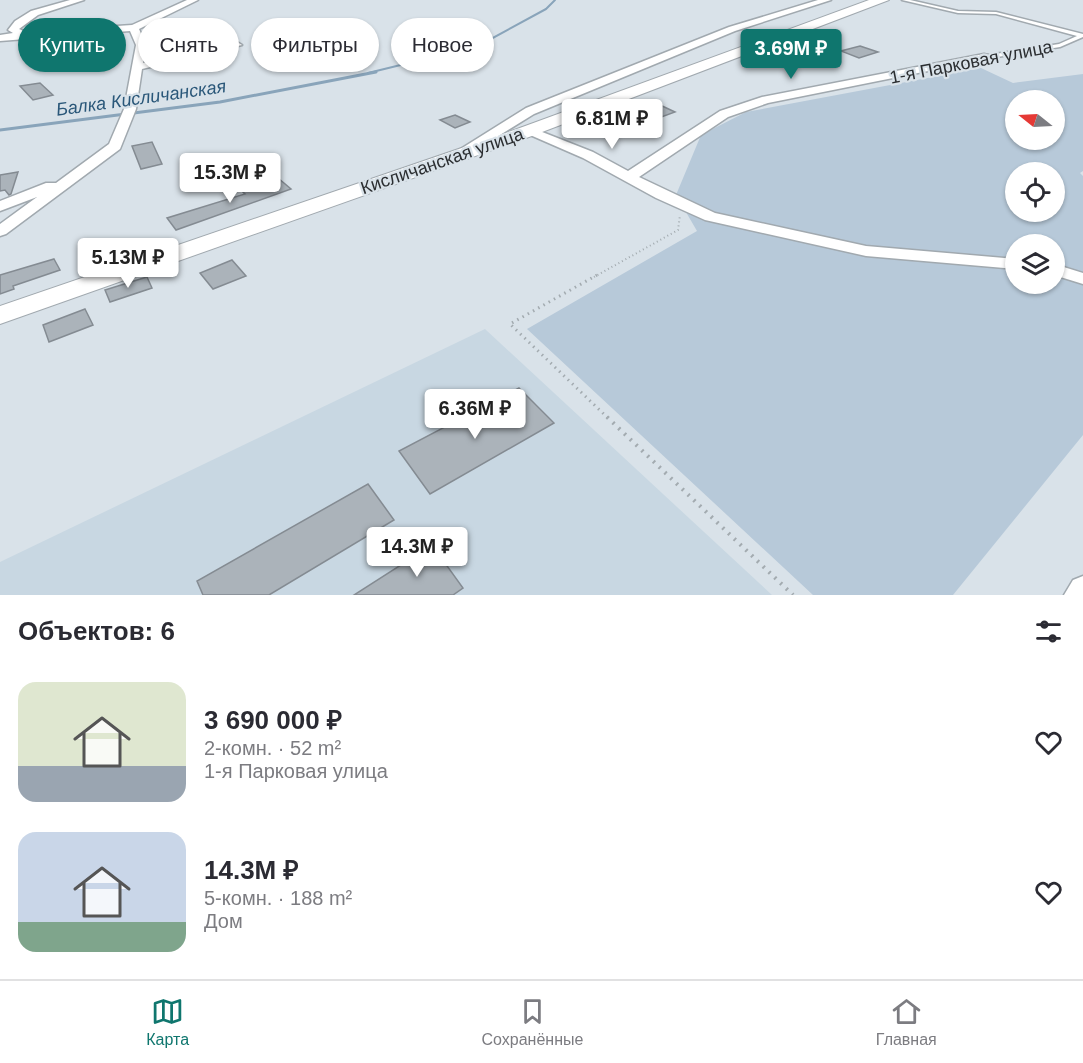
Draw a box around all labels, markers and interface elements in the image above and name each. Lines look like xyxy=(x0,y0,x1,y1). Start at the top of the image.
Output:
chip: Купить xyxy=(18,18,126,72)
chip: Снять xyxy=(138,18,239,72)
chip: Фильтры xyxy=(251,18,379,72)
chip: Новое xyxy=(391,18,494,72)
pin: 3.69M ₽ xyxy=(736,29,846,80)
street label: 1-я Парковая улица xyxy=(888,36,1055,88)
text: 3.69M ₽ xyxy=(755,37,827,59)
water label: Балка Кисличанская xyxy=(55,76,228,120)
north arrow xyxy=(1005,90,1065,150)
map controls xyxy=(1005,90,1065,294)
pin: 6.81M ₽ xyxy=(557,99,667,150)
text: 6.81M ₽ xyxy=(576,107,648,129)
street label: Кисличанская улица xyxy=(358,123,527,198)
pin: 15.3M ₽ xyxy=(175,153,285,204)
text: 15.3M ₽ xyxy=(194,161,266,183)
button: locate xyxy=(1005,162,1065,222)
button: layers xyxy=(1005,234,1065,294)
pin: 5.13M ₽ xyxy=(73,238,183,289)
text: 5.13M ₽ xyxy=(92,246,164,268)
pin: 6.36M ₽ xyxy=(420,389,530,440)
text: 6.36M ₽ xyxy=(439,397,511,419)
pin: 14.3M ₽ xyxy=(362,527,472,578)
text: 14.3M ₽ xyxy=(381,535,453,557)
icon: filters xyxy=(1032,615,1065,648)
text: Объектов: 6 xyxy=(18,616,175,646)
text: 3 690 000 ₽ xyxy=(204,705,342,735)
icon: home xyxy=(66,706,138,778)
icon: heart xyxy=(1032,726,1065,759)
text: 2-комн. · 52 m² xyxy=(204,737,341,759)
text: 1-я Парковая улица xyxy=(204,760,388,782)
text: 14.3M ₽ xyxy=(204,855,299,885)
icon: home xyxy=(66,856,138,928)
icon: heart xyxy=(1032,876,1065,909)
text: 5-комн. · 188 m² xyxy=(204,887,352,909)
text: Дом xyxy=(204,910,243,932)
tab: Карта xyxy=(146,995,189,1049)
tab: Сохранённые xyxy=(482,995,583,1049)
tab: Главная xyxy=(876,995,937,1049)

